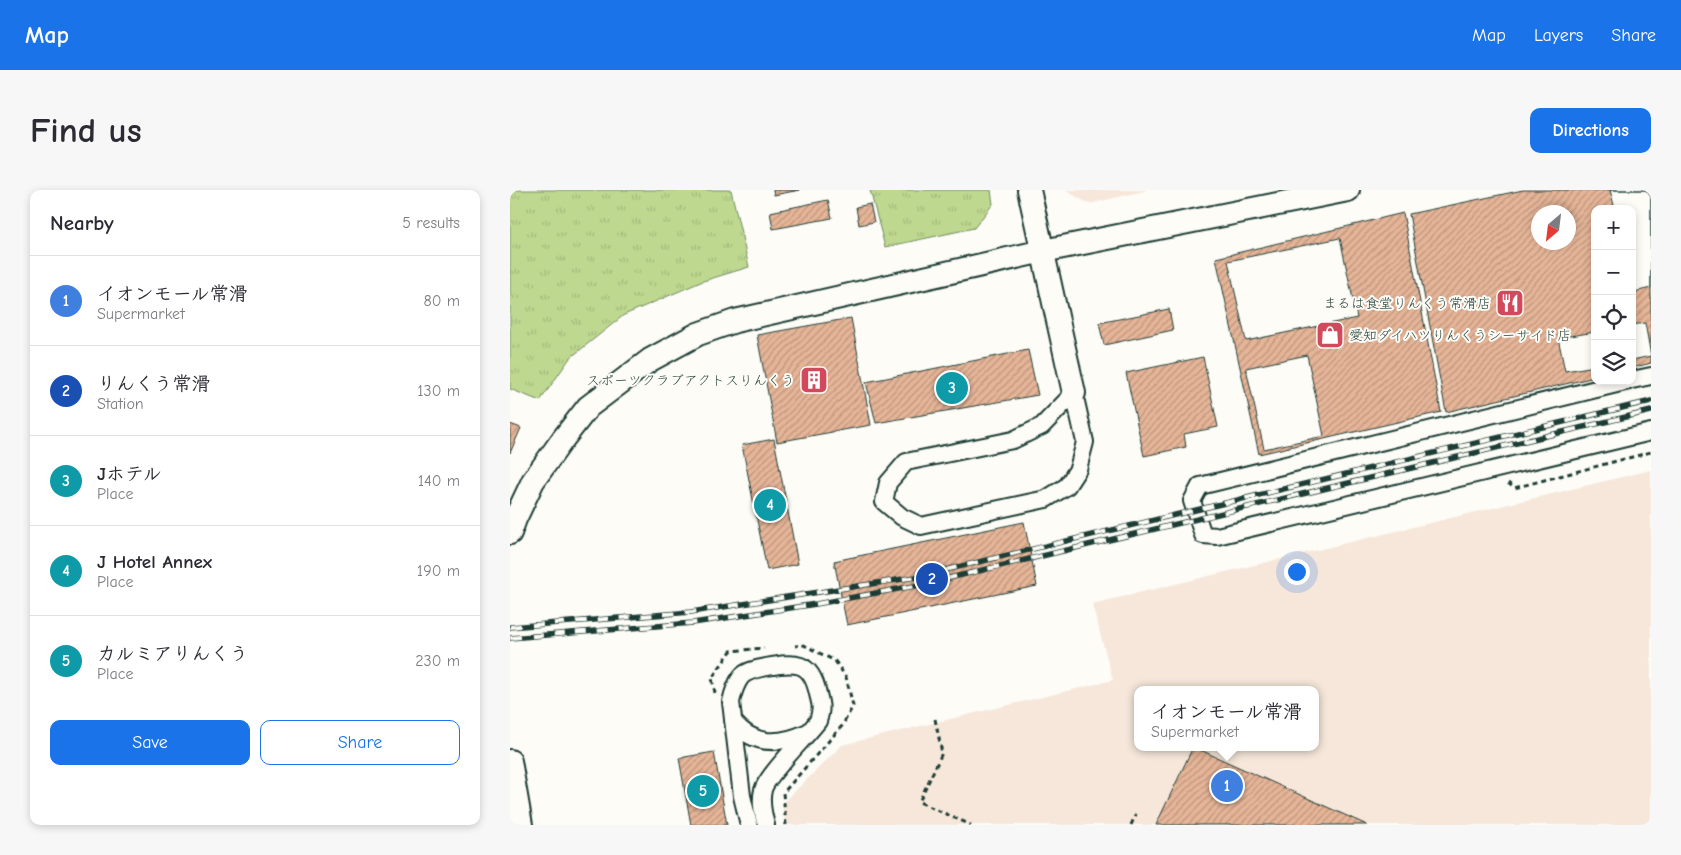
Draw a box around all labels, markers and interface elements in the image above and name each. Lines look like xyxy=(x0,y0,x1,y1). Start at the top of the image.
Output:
text: Map xyxy=(25,21,69,49)
text: Map xyxy=(1472,25,1506,46)
text: Layers xyxy=(1534,25,1583,46)
text: Share xyxy=(1611,25,1656,46)
button: Directions xyxy=(1530,108,1651,153)
text: Find us xyxy=(30,110,142,151)
north arrow xyxy=(1531,205,1576,250)
map controls xyxy=(1591,205,1636,385)
button: + xyxy=(1591,205,1636,250)
text: Nearby xyxy=(50,211,114,235)
text: 5 results xyxy=(402,214,460,232)
button: − xyxy=(1591,250,1636,295)
text: イオンモール常滑 xyxy=(97,283,248,305)
restaurant icon: まるは食堂りんくう常滑店 xyxy=(1495,288,1525,318)
text: 1 xyxy=(63,292,69,310)
text: 80 m xyxy=(423,292,460,310)
place label: まるは食堂りんくう常滑店 xyxy=(1323,295,1491,312)
button: locate xyxy=(1591,295,1636,340)
text: Supermarket xyxy=(97,305,185,323)
shop icon: 愛知ダイハツりんくうシーサイド店 xyxy=(1315,320,1345,350)
place label: 愛知ダイハツりんくうシーサイド店 xyxy=(1349,327,1571,344)
button: layers xyxy=(1591,340,1636,385)
building icon: スポーツクラブアクトスりんくう xyxy=(799,365,829,395)
pin: 3 xyxy=(936,369,968,407)
place label: スポーツクラブアクトスりんくう xyxy=(586,372,795,389)
text: りんくう常滑 xyxy=(97,373,211,395)
text: 2 xyxy=(62,382,70,400)
text: 130 m xyxy=(417,382,460,400)
text: Station xyxy=(97,395,144,413)
text: Jホテル xyxy=(97,463,162,485)
text: 3 xyxy=(62,472,70,490)
text: 140 m xyxy=(418,472,460,490)
text: Place xyxy=(97,485,133,503)
pin: 4 xyxy=(754,486,786,524)
text: J Hotel Annex xyxy=(97,551,212,573)
your location xyxy=(1284,559,1310,585)
pin: 2 xyxy=(916,560,948,598)
text: 4 xyxy=(62,562,70,580)
text: 190 m xyxy=(417,562,460,580)
text: Place xyxy=(97,573,133,591)
text: カルミアりんくう xyxy=(97,643,248,665)
text: 5 xyxy=(62,652,70,670)
text: 230 m xyxy=(415,652,460,670)
text: Place xyxy=(97,665,133,683)
popup xyxy=(1134,686,1319,751)
text: イオンモール常滑 xyxy=(1151,701,1302,723)
button: Save xyxy=(50,720,250,765)
button: Share xyxy=(260,720,460,765)
text: Supermarket xyxy=(1151,723,1239,741)
pin: 1 xyxy=(1211,767,1243,805)
pin: 5 xyxy=(687,772,719,810)

